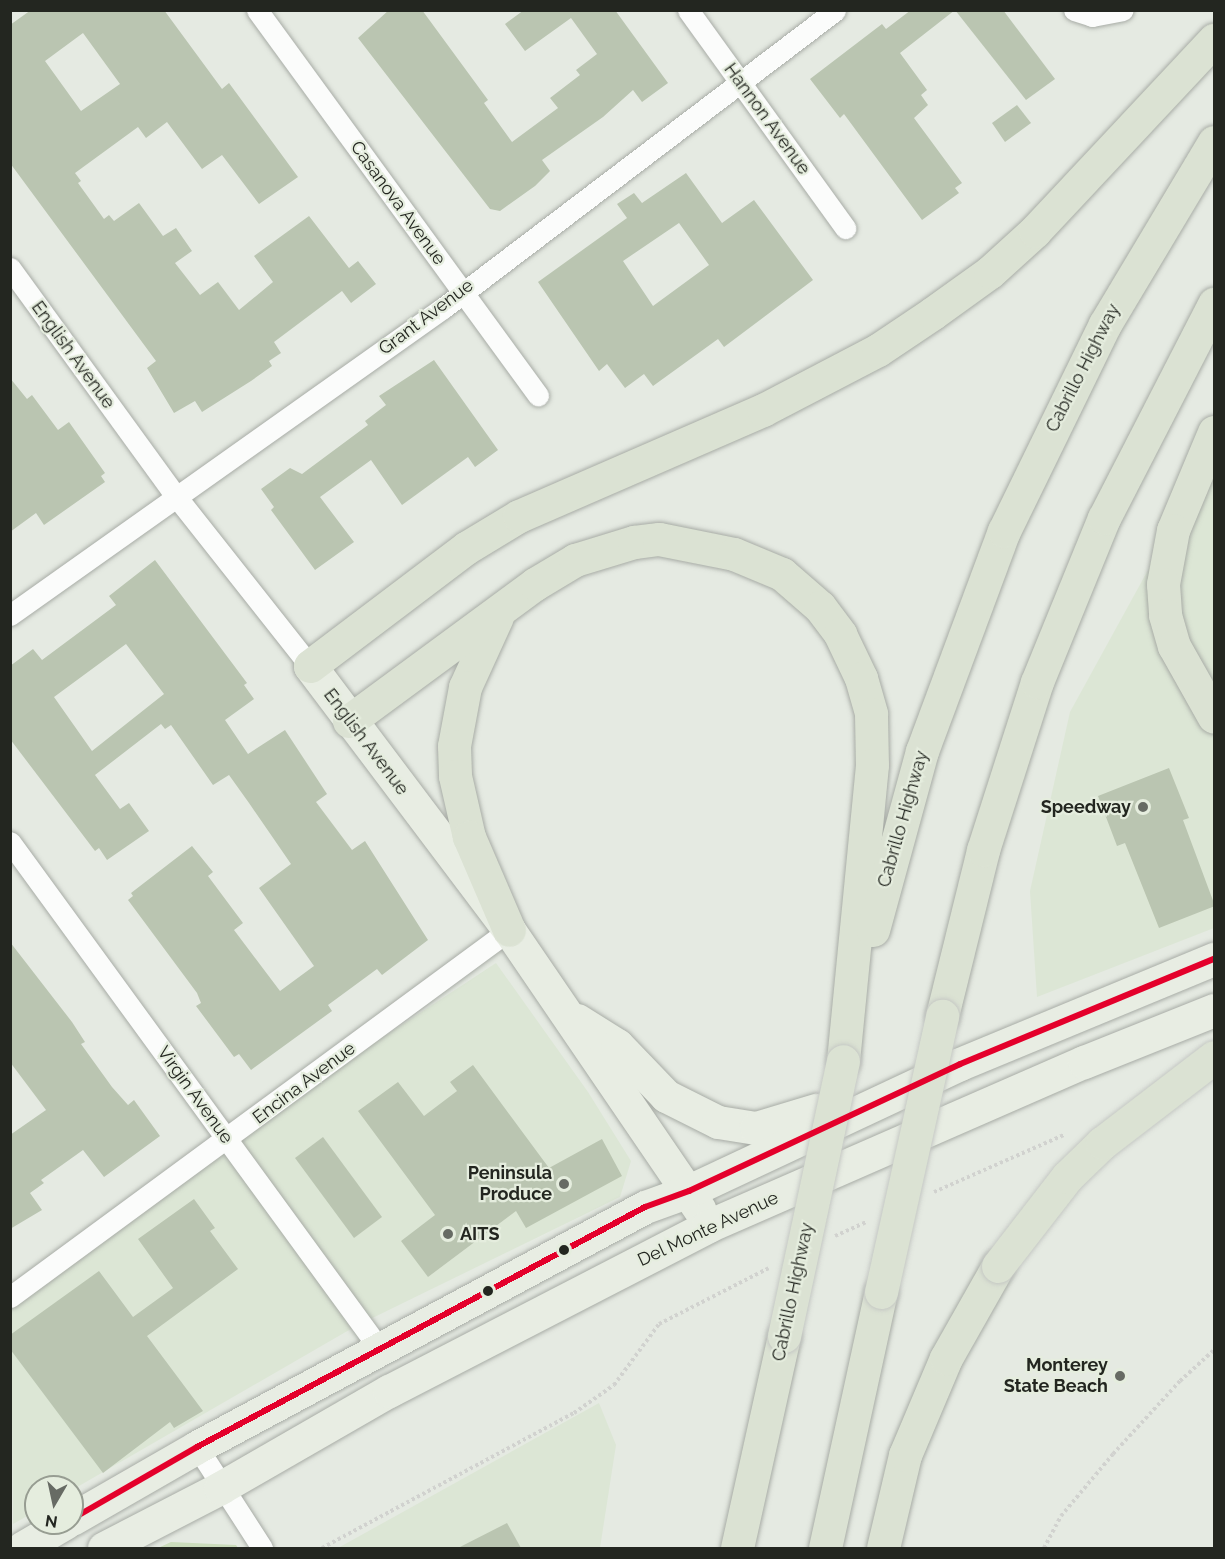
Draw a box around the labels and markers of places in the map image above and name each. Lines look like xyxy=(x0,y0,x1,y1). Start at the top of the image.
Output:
place label: Speedway xyxy=(1041,796,1131,818)
marker: Speedway xyxy=(1136,800,1150,814)
place label: Peninsula Produce xyxy=(468,1163,552,1206)
marker: Peninsula Produce xyxy=(557,1177,571,1191)
place label: AITS xyxy=(460,1223,499,1245)
marker: AITS xyxy=(441,1227,455,1241)
unlabelled marker xyxy=(558,1244,570,1256)
unlabelled marker xyxy=(482,1285,494,1297)
place label: Monterey State Beach xyxy=(1004,1355,1108,1398)
marker: Monterey State Beach xyxy=(1113,1369,1127,1383)

